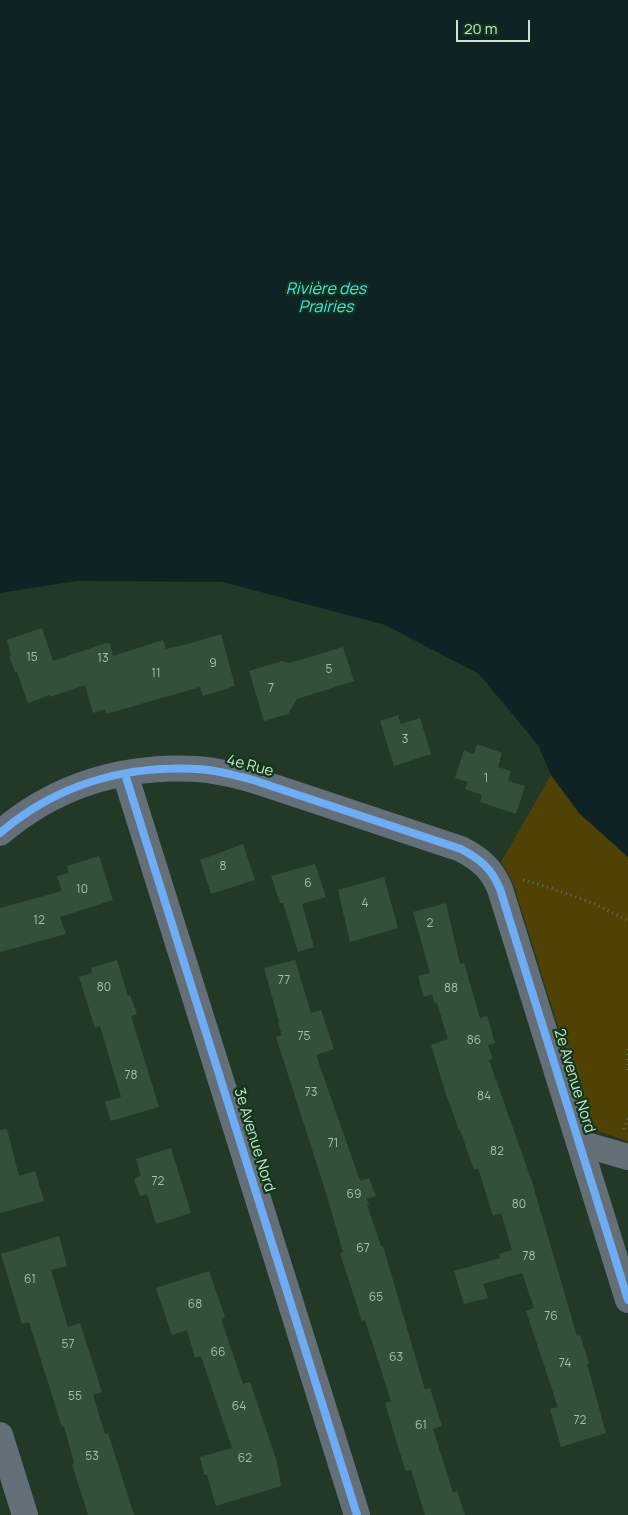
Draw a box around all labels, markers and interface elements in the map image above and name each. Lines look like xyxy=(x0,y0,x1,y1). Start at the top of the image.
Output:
scale bar xyxy=(458,10,532,42)
text: 20 m xyxy=(464,18,497,39)
water label: Rivière des Prairies xyxy=(286,280,366,318)
house number: 15 xyxy=(26,651,38,665)
house number: 13 xyxy=(97,652,109,666)
house number: 9 xyxy=(209,657,217,671)
house number: 5 xyxy=(326,663,332,677)
house number: 11 xyxy=(151,667,161,681)
house number: 7 xyxy=(268,682,274,696)
house number: 3 xyxy=(402,733,408,747)
street label: 4e Rue xyxy=(225,751,275,781)
house number: 1 xyxy=(484,772,488,786)
house number: 8 xyxy=(220,860,226,874)
house number: 6 xyxy=(304,877,312,891)
house number: 10 xyxy=(76,883,88,897)
house number: 4 xyxy=(361,897,369,911)
house number: 12 xyxy=(33,914,45,928)
house number: 2 xyxy=(427,917,433,931)
house number: 77 xyxy=(278,974,290,988)
house number: 80 xyxy=(97,981,111,995)
house number: 88 xyxy=(444,982,458,996)
street label: 2e Avenue Nord xyxy=(550,1027,598,1135)
house number: 75 xyxy=(298,1030,310,1044)
house number: 86 xyxy=(467,1034,481,1048)
house number: 78 xyxy=(125,1069,137,1083)
street label: 3e Avenue Nord xyxy=(230,1086,278,1194)
house number: 73 xyxy=(305,1086,317,1100)
house number: 84 xyxy=(477,1090,491,1104)
house number: 71 xyxy=(328,1137,338,1151)
house number: 82 xyxy=(490,1145,504,1159)
house number: 72 xyxy=(152,1175,164,1189)
house number: 69 xyxy=(347,1188,361,1202)
house number: 80 xyxy=(512,1198,526,1212)
house number: 67 xyxy=(356,1242,370,1256)
house number: 78 xyxy=(523,1250,535,1264)
house number: 61 xyxy=(24,1273,36,1287)
house number: 65 xyxy=(369,1291,383,1305)
house number: 68 xyxy=(188,1298,202,1312)
house number: 76 xyxy=(544,1310,558,1324)
house number: 57 xyxy=(62,1338,74,1352)
house number: 66 xyxy=(211,1346,225,1360)
house number: 63 xyxy=(389,1351,403,1365)
house number: 74 xyxy=(559,1357,571,1371)
house number: 55 xyxy=(68,1390,82,1404)
house number: 64 xyxy=(232,1400,246,1414)
house number: 72 xyxy=(574,1414,586,1428)
house number: 61 xyxy=(415,1419,427,1433)
house number: 53 xyxy=(85,1450,99,1464)
house number: 62 xyxy=(238,1452,252,1466)

